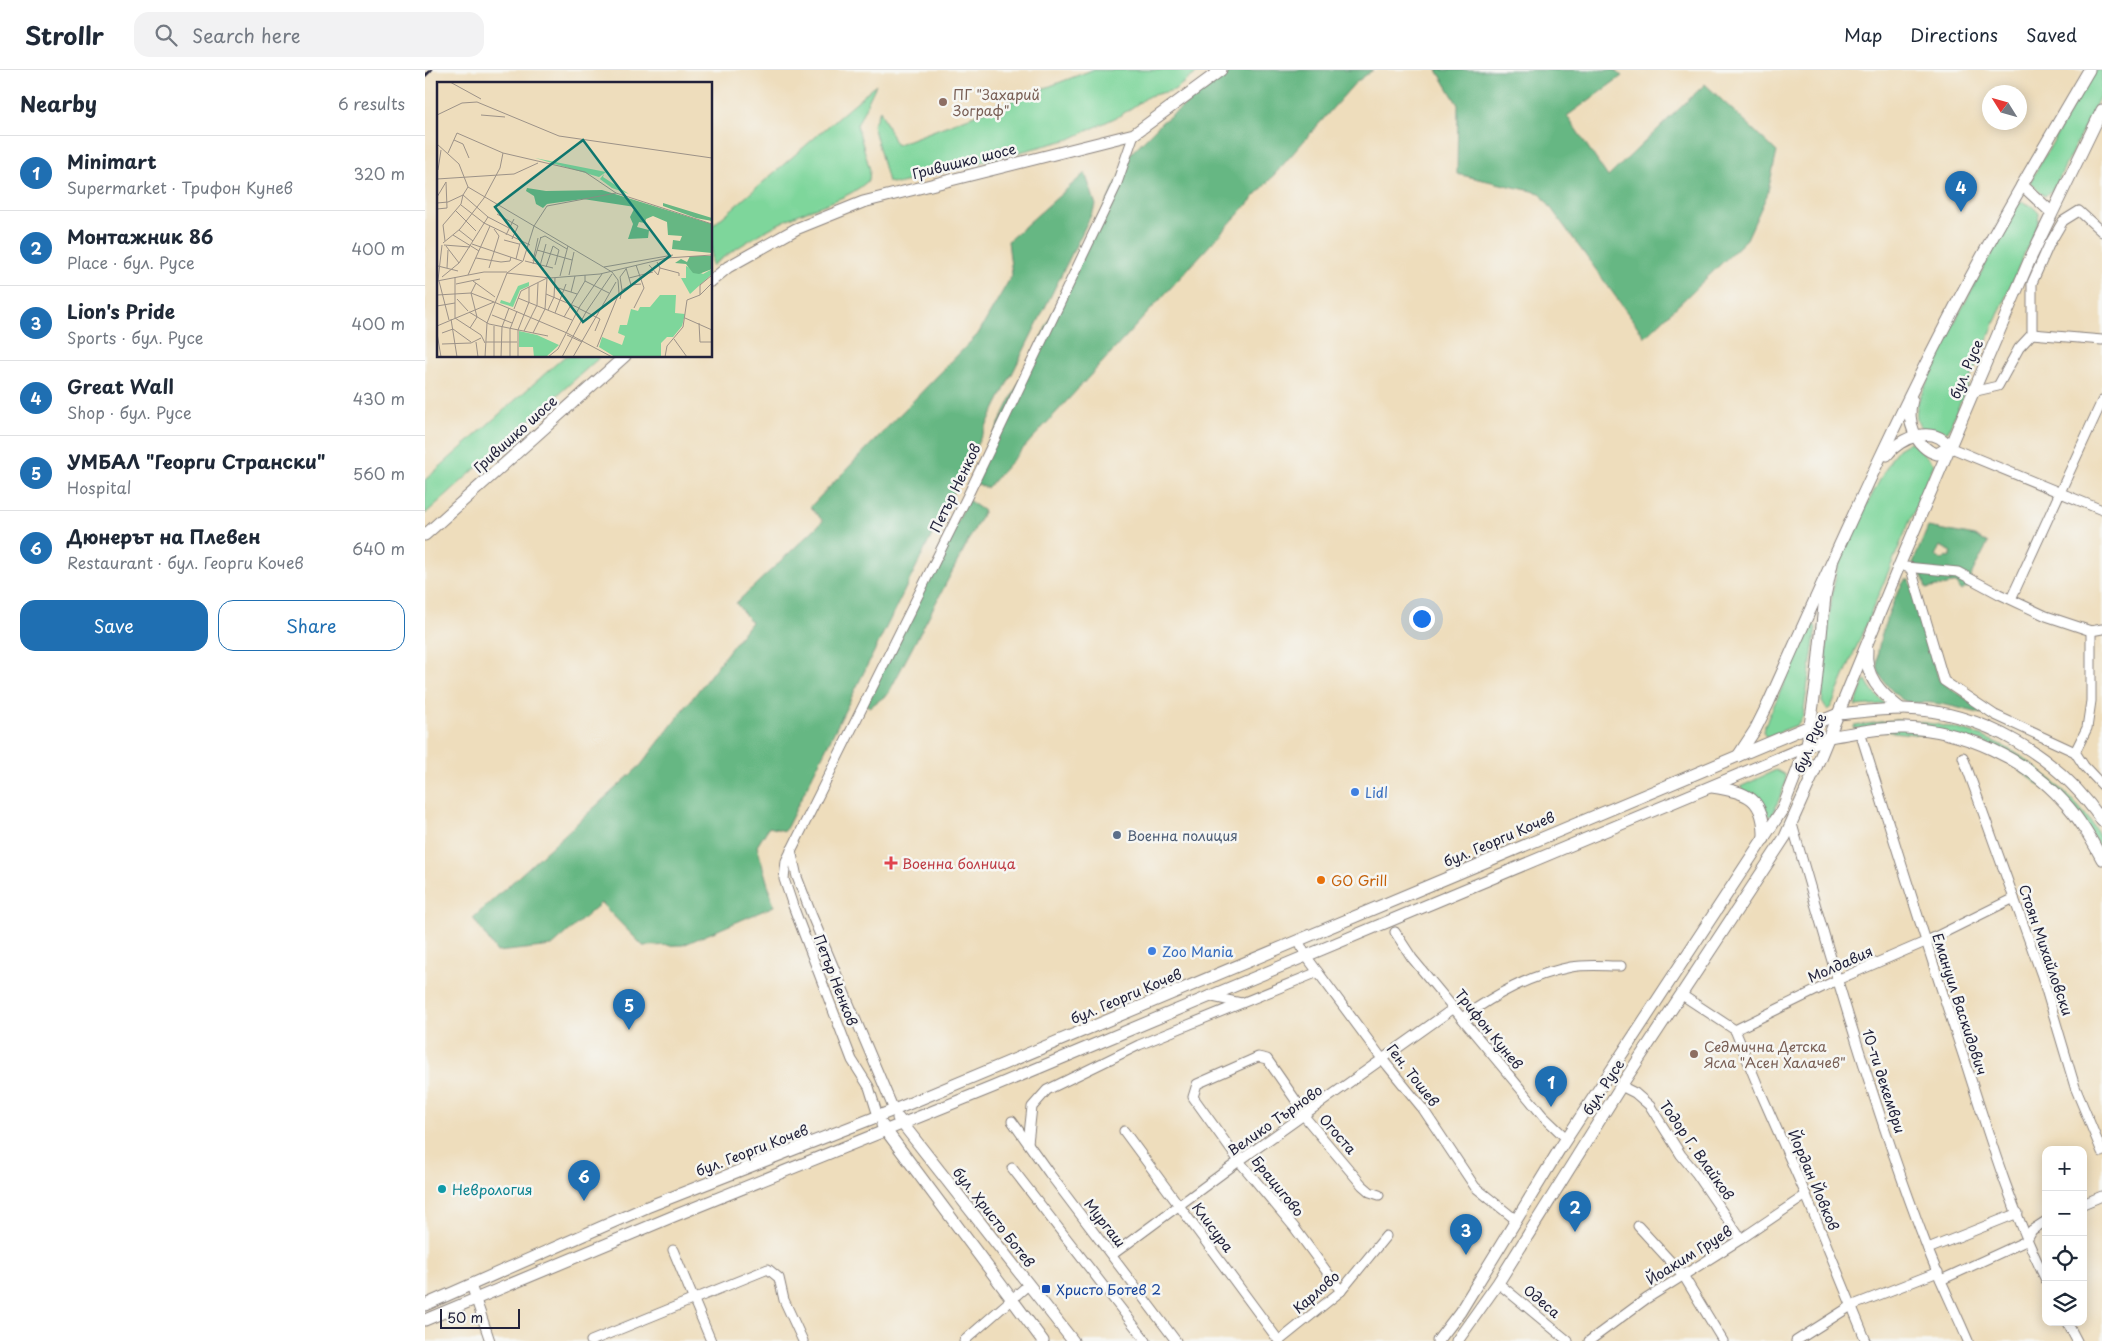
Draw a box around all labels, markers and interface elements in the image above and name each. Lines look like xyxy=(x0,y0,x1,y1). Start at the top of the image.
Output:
search box xyxy=(134,12,484,57)
text: Strollr xyxy=(25,17,104,53)
icon: search xyxy=(152,21,180,49)
text: Search here xyxy=(192,21,301,49)
text: Map xyxy=(1844,21,1882,48)
text: Directions xyxy=(1910,21,1998,48)
text: Saved xyxy=(2026,21,2077,48)
inset map xyxy=(437,82,713,358)
place label: ПГ "Захарий Зограф" xyxy=(953,84,1040,121)
north arrow xyxy=(1982,85,2027,130)
text: Nearby xyxy=(20,87,97,119)
text: 6 results xyxy=(338,91,405,115)
marker: ПГ "Захарий Зограф" xyxy=(937,96,949,108)
street label: Гривишко шосе xyxy=(910,138,1018,184)
text: Minimart xyxy=(67,147,157,175)
text: 1 xyxy=(32,161,40,185)
text: 320 m xyxy=(354,161,405,185)
pin: 4 xyxy=(1945,171,1977,212)
text: Supermarket · Трифон Кунев xyxy=(67,175,293,199)
text: Монтажник 86 xyxy=(67,222,213,250)
text: 2 xyxy=(30,236,42,260)
text: 400 m xyxy=(352,236,405,260)
text: Place · бул. Русе xyxy=(67,250,195,274)
text: Lion's Pride xyxy=(67,297,175,325)
text: 3 xyxy=(31,311,41,335)
text: 400 m xyxy=(352,311,405,335)
text: Sports · бул. Русе xyxy=(67,325,203,349)
street label: бул. Русе xyxy=(1944,336,1988,402)
text: Great Wall xyxy=(67,372,174,400)
text: 4 xyxy=(31,386,41,410)
text: 430 m xyxy=(353,386,405,410)
street label: Гривишко шосе xyxy=(468,390,562,477)
text: Shop · бул. Русе xyxy=(67,400,192,424)
street label: Петър Ненков xyxy=(924,440,986,536)
text: УМБАЛ "Георги Странски" xyxy=(67,447,326,475)
text: 5 xyxy=(31,461,41,485)
text: 560 m xyxy=(353,461,405,485)
text: Hospital xyxy=(67,475,131,499)
text: Дюнерът на Плевен xyxy=(67,522,261,550)
text: 6 xyxy=(30,536,42,560)
text: 640 m xyxy=(352,536,405,560)
text: Restaurant · бул. Георги Кочев xyxy=(67,550,304,574)
button: Save xyxy=(20,600,208,651)
button: Share xyxy=(218,600,405,651)
your location xyxy=(1409,606,1435,632)
street label: бул. Русе xyxy=(1788,709,1832,776)
place label: Lidl xyxy=(1365,782,1388,803)
marker: Lidl xyxy=(1349,786,1361,798)
street label: бул. Георги Кочев xyxy=(1440,806,1558,872)
place label: Военна полиция xyxy=(1127,825,1238,846)
marker: Военна полиция xyxy=(1111,829,1123,841)
place label: Военна болница xyxy=(902,853,1016,874)
marker: Военна болница xyxy=(884,856,898,870)
place label: GO Grill xyxy=(1331,870,1387,891)
marker: GO Grill xyxy=(1315,874,1327,886)
street label: Стоян Михайловски xyxy=(2014,882,2078,1018)
street label: Емануил Васкидович xyxy=(1927,930,1993,1078)
street label: Петър Ненков xyxy=(809,931,863,1029)
street label: Молдавия xyxy=(1804,940,1876,988)
place label: Zoo Mania xyxy=(1162,941,1234,962)
marker: Zoo Mania xyxy=(1146,945,1158,957)
street label: бул. Георги Кочев xyxy=(1067,963,1185,1029)
street label: Трифон Кунев xyxy=(1450,984,1528,1074)
pin: 5 xyxy=(613,989,645,1030)
street label: 10-ти декември xyxy=(1857,1026,1911,1136)
place label: Седмична Детска Ясла "Асен Халачев" xyxy=(1704,1036,1846,1073)
street label: Ген. Тошев xyxy=(1382,1039,1444,1111)
marker: Седмична Детска Ясла "Асен Халачев" xyxy=(1688,1048,1700,1060)
street label: бул. Русе xyxy=(1577,1055,1629,1119)
pin: 1 xyxy=(1535,1066,1567,1107)
street label: Велико Търново xyxy=(1223,1079,1327,1161)
street label: Тодор Г. Влайков xyxy=(1655,1096,1739,1204)
street label: Огоста xyxy=(1315,1109,1362,1159)
street label: бул. Георги Кочев xyxy=(693,1119,811,1181)
street label: Йордан Йовков xyxy=(1783,1126,1845,1234)
map controls xyxy=(2042,1146,2087,1326)
button: + xyxy=(2042,1146,2087,1191)
street label: Брацигово xyxy=(1247,1151,1309,1221)
pin: 6 xyxy=(568,1160,600,1201)
street label: бул. Христо Ботев xyxy=(948,1162,1040,1272)
place label: Неврология xyxy=(452,1179,532,1200)
marker: Неврология xyxy=(436,1183,448,1195)
pin: 2 xyxy=(1559,1191,1591,1232)
button: − xyxy=(2042,1191,2087,1236)
street label: Мургаш xyxy=(1079,1194,1131,1252)
street label: Клисура xyxy=(1187,1198,1239,1257)
pin: 3 xyxy=(1450,1214,1482,1255)
street label: Йоаким Груев xyxy=(1642,1220,1736,1290)
button: locate xyxy=(2042,1236,2087,1281)
street label: Карлово xyxy=(1288,1266,1344,1318)
place label: Христо Ботев 2 xyxy=(1056,1279,1161,1300)
street label: Одеса xyxy=(1519,1279,1565,1323)
button: layers xyxy=(2042,1281,2087,1326)
marker: Христо Ботев 2 xyxy=(1040,1283,1052,1295)
scale bar xyxy=(440,1306,520,1329)
text: 50 m xyxy=(447,1307,483,1328)

